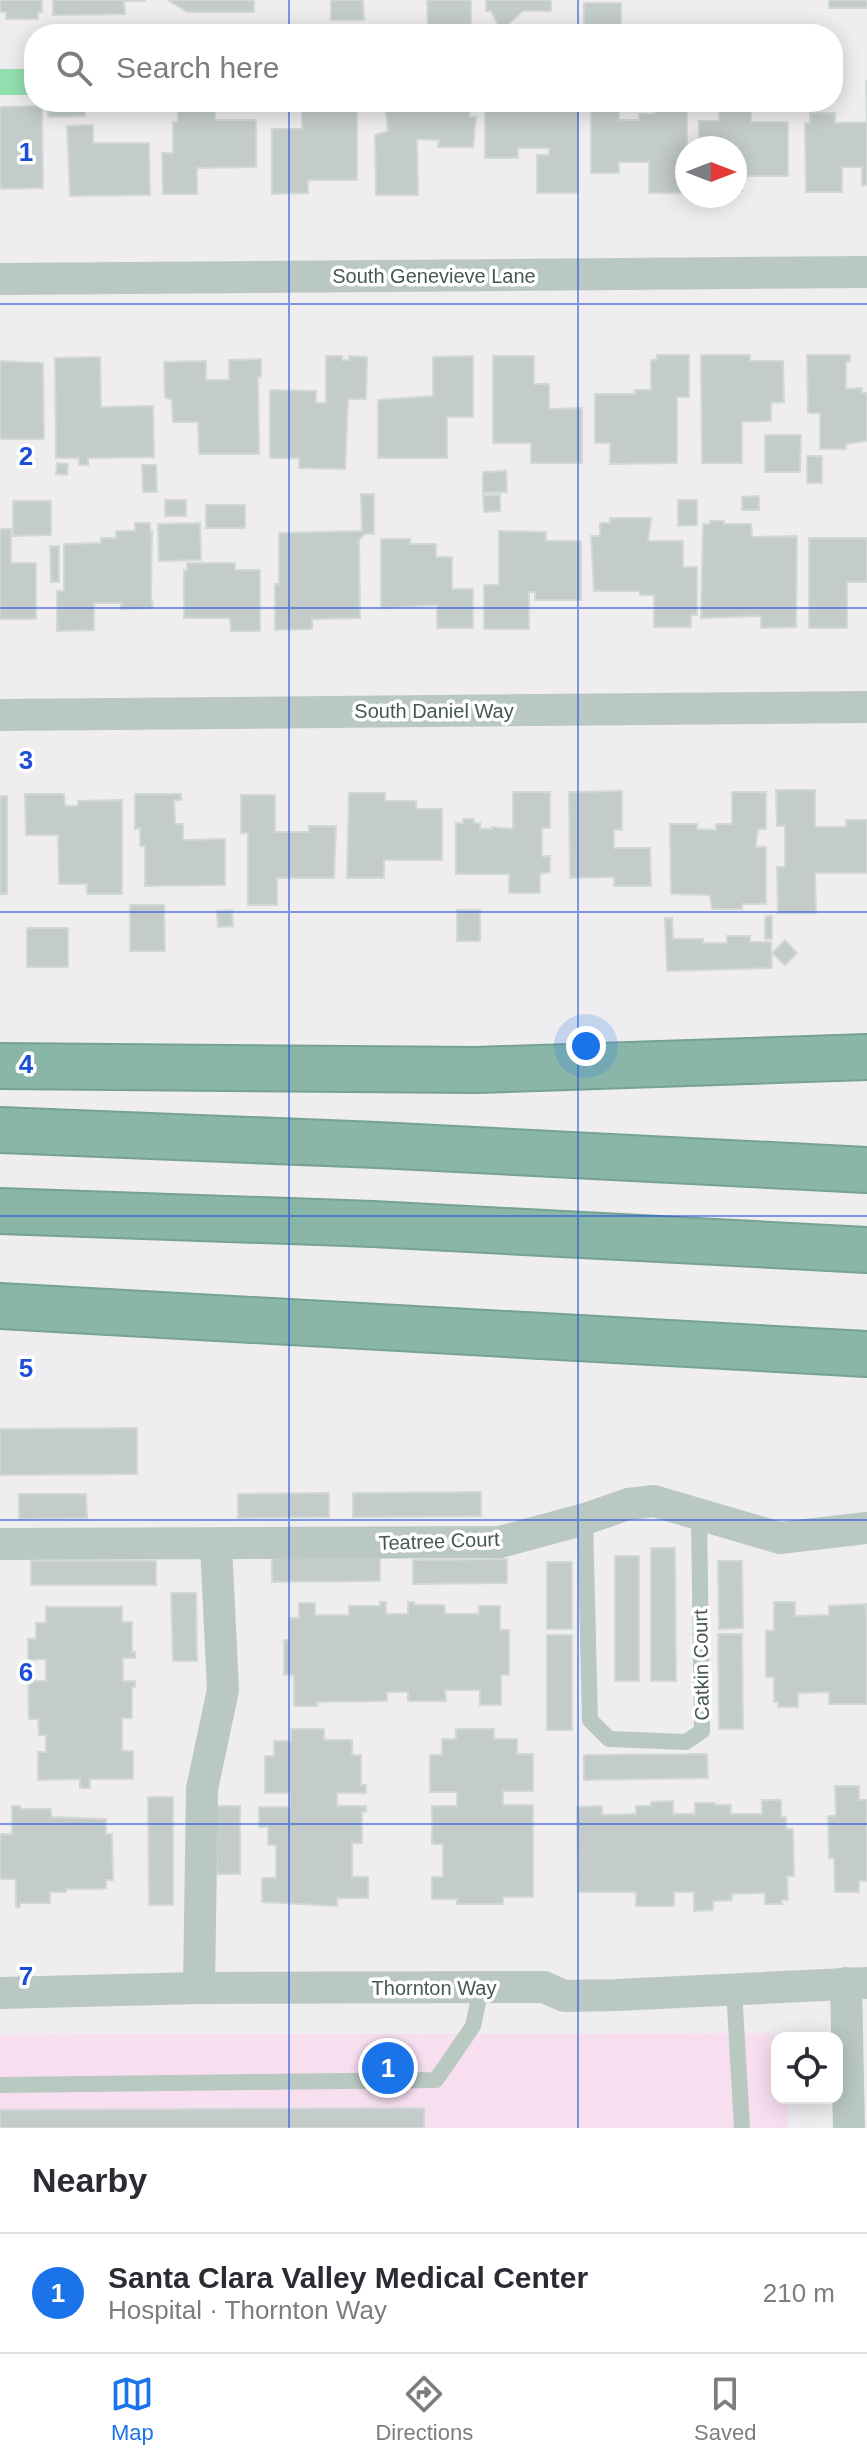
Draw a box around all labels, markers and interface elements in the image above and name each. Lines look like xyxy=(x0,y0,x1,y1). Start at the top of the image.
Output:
search box xyxy=(24,24,843,112)
icon: search xyxy=(52,46,96,90)
text: Search here xyxy=(116,51,279,84)
north arrow xyxy=(675,136,747,208)
text: 1 xyxy=(19,137,33,167)
street label: South Genevieve Lane xyxy=(332,265,536,287)
text: 2 xyxy=(19,441,33,471)
street label: South Daniel Way xyxy=(354,700,514,722)
text: 3 xyxy=(19,745,33,775)
your location xyxy=(566,1026,606,1066)
text: 4 xyxy=(19,1049,34,1079)
text: 5 xyxy=(19,1353,33,1383)
street label: Teatree Court xyxy=(378,1528,500,1554)
street label: Catkin Court xyxy=(689,1609,713,1721)
text: 6 xyxy=(19,1657,33,1687)
text: 7 xyxy=(19,1961,33,1991)
street label: Thornton Way xyxy=(372,1977,496,1999)
map controls xyxy=(771,2032,843,2104)
button: locate xyxy=(771,2032,843,2104)
pin: 1 xyxy=(362,2038,414,2098)
text: Nearby xyxy=(32,2161,147,2199)
text: Santa Clara Valley Medical Center xyxy=(108,2261,588,2294)
text: 1 xyxy=(51,2278,65,2308)
text: 210 m xyxy=(763,2278,835,2308)
text: Hospital · Thornton Way xyxy=(108,2295,387,2325)
tab: Map xyxy=(110,2372,154,2446)
tab: Directions xyxy=(375,2372,473,2446)
tab: Saved xyxy=(694,2372,757,2446)

